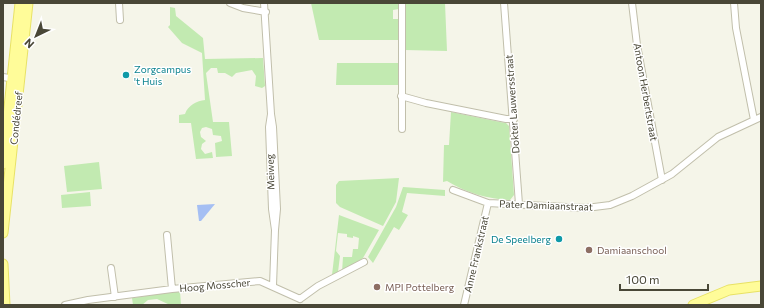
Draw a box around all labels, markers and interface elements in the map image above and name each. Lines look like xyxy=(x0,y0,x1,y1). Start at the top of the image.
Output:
north arrow xyxy=(16,16,56,56)
text: N xyxy=(21,36,36,51)
street label: Antoon Herbertstraat xyxy=(631,42,661,142)
street label: Dokter Lauwersstraat xyxy=(503,54,521,154)
place label: Zorgcampus 't Huis xyxy=(134,63,191,87)
marker: Zorgcampus 't Huis xyxy=(121,70,131,80)
street label: Condédreef xyxy=(7,91,25,145)
street label: Meiweg xyxy=(263,153,277,190)
street label: Pater Damiaanstraat xyxy=(499,197,593,213)
street label: Anne Frankstraat xyxy=(461,214,491,294)
place label: De Speelberg xyxy=(491,233,552,245)
marker: De Speelberg xyxy=(554,234,564,244)
place label: Damiaanschool xyxy=(597,244,667,256)
marker: Damiaanschool xyxy=(584,245,594,255)
scale bar xyxy=(620,266,708,292)
text: 100 m xyxy=(626,272,660,286)
street label: Hoog Mosscher xyxy=(179,276,251,294)
place label: MPI Pottelberg xyxy=(385,281,455,293)
marker: MPI Pottelberg xyxy=(372,282,382,292)

